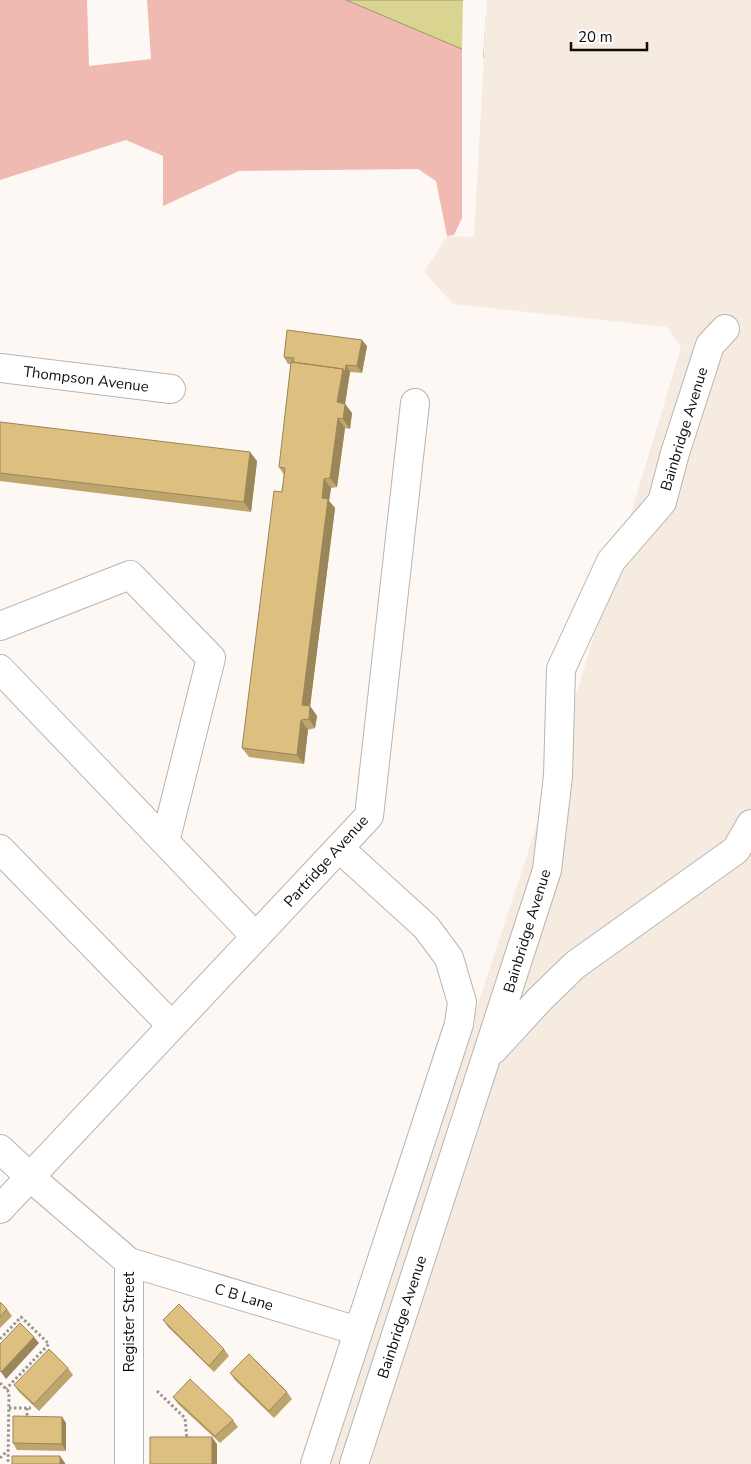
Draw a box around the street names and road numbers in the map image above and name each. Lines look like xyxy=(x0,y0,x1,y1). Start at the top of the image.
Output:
street label: Thompson Avenue xyxy=(22,361,150,397)
street label: Bainbridge Avenue xyxy=(656,365,712,493)
street label: Partridge Avenue xyxy=(279,811,373,911)
street label: Bainbridge Avenue xyxy=(499,867,555,995)
street label: Bainbridge Avenue xyxy=(373,1253,431,1381)
street label: Register Street xyxy=(119,1271,139,1372)
street label: C B Lane xyxy=(212,1279,276,1315)

